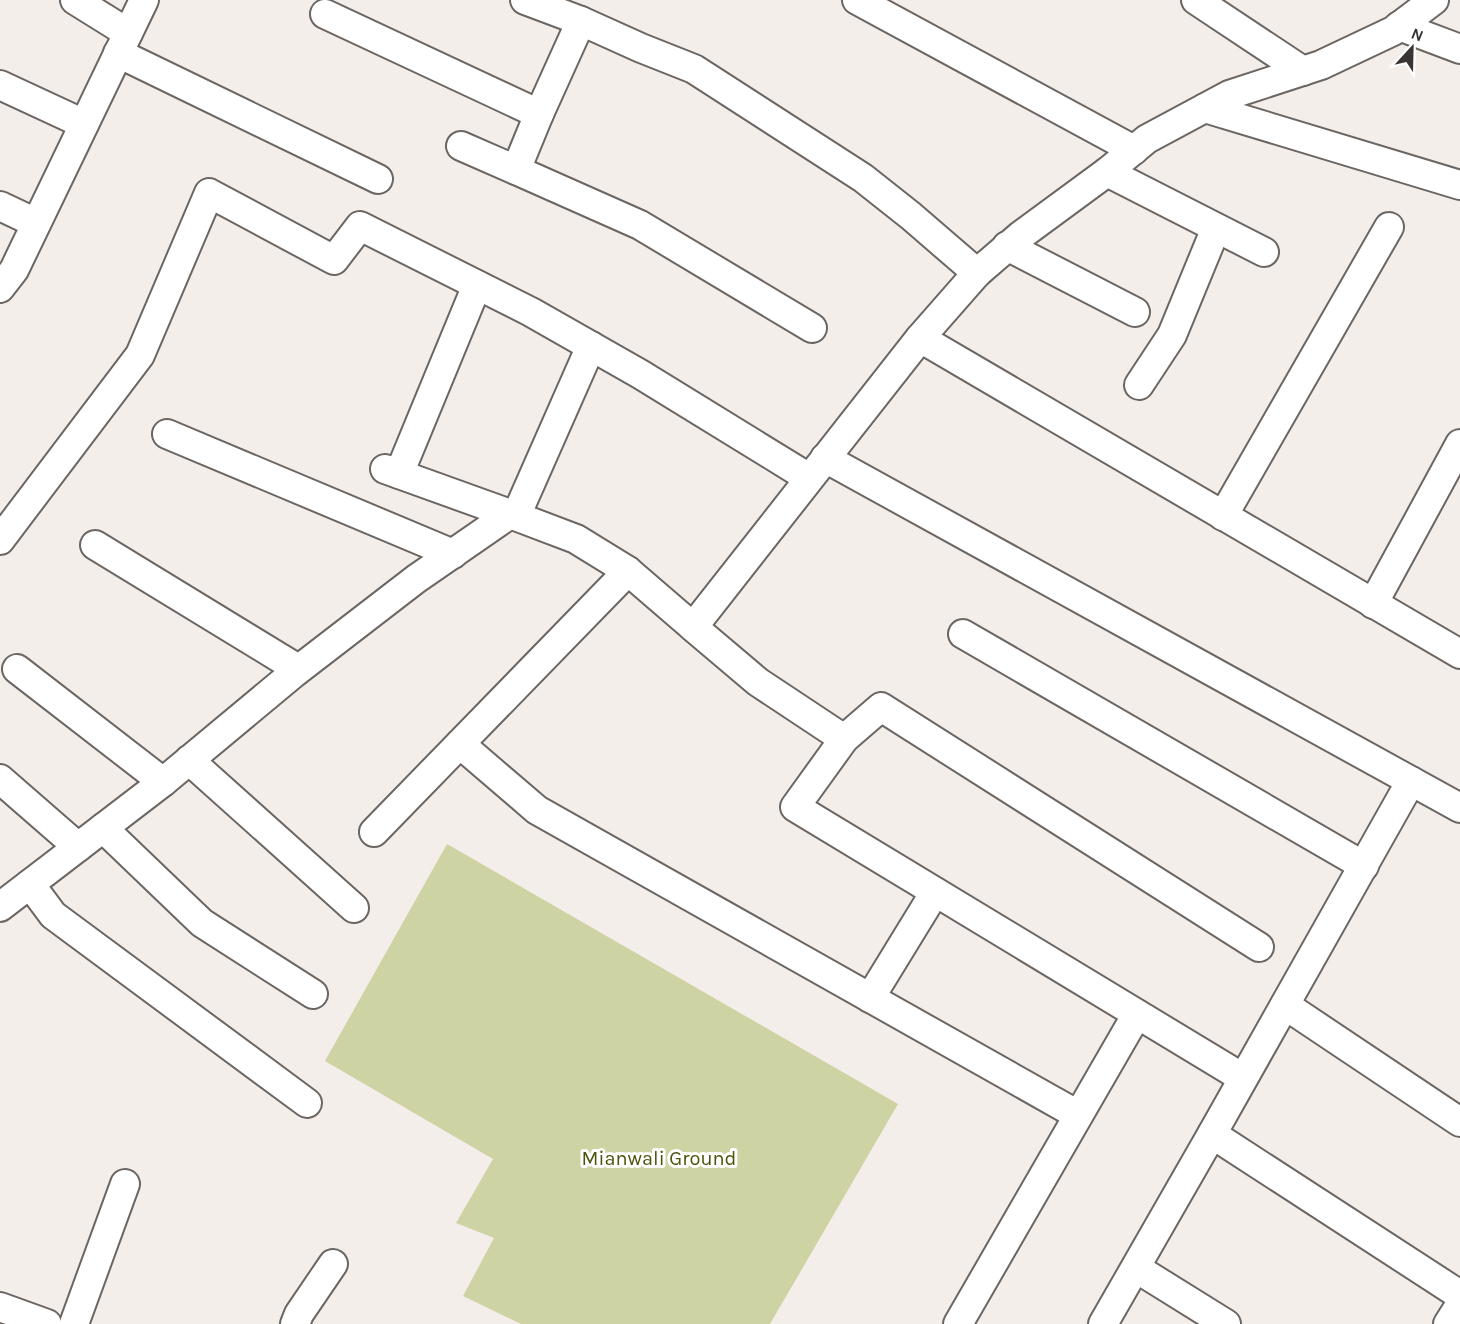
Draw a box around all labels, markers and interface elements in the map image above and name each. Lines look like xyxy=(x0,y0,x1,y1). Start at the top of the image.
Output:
north arrow xyxy=(1382,18,1442,78)
text: N xyxy=(1409,24,1426,46)
park label: Mianwali Ground xyxy=(582,1147,736,1170)

